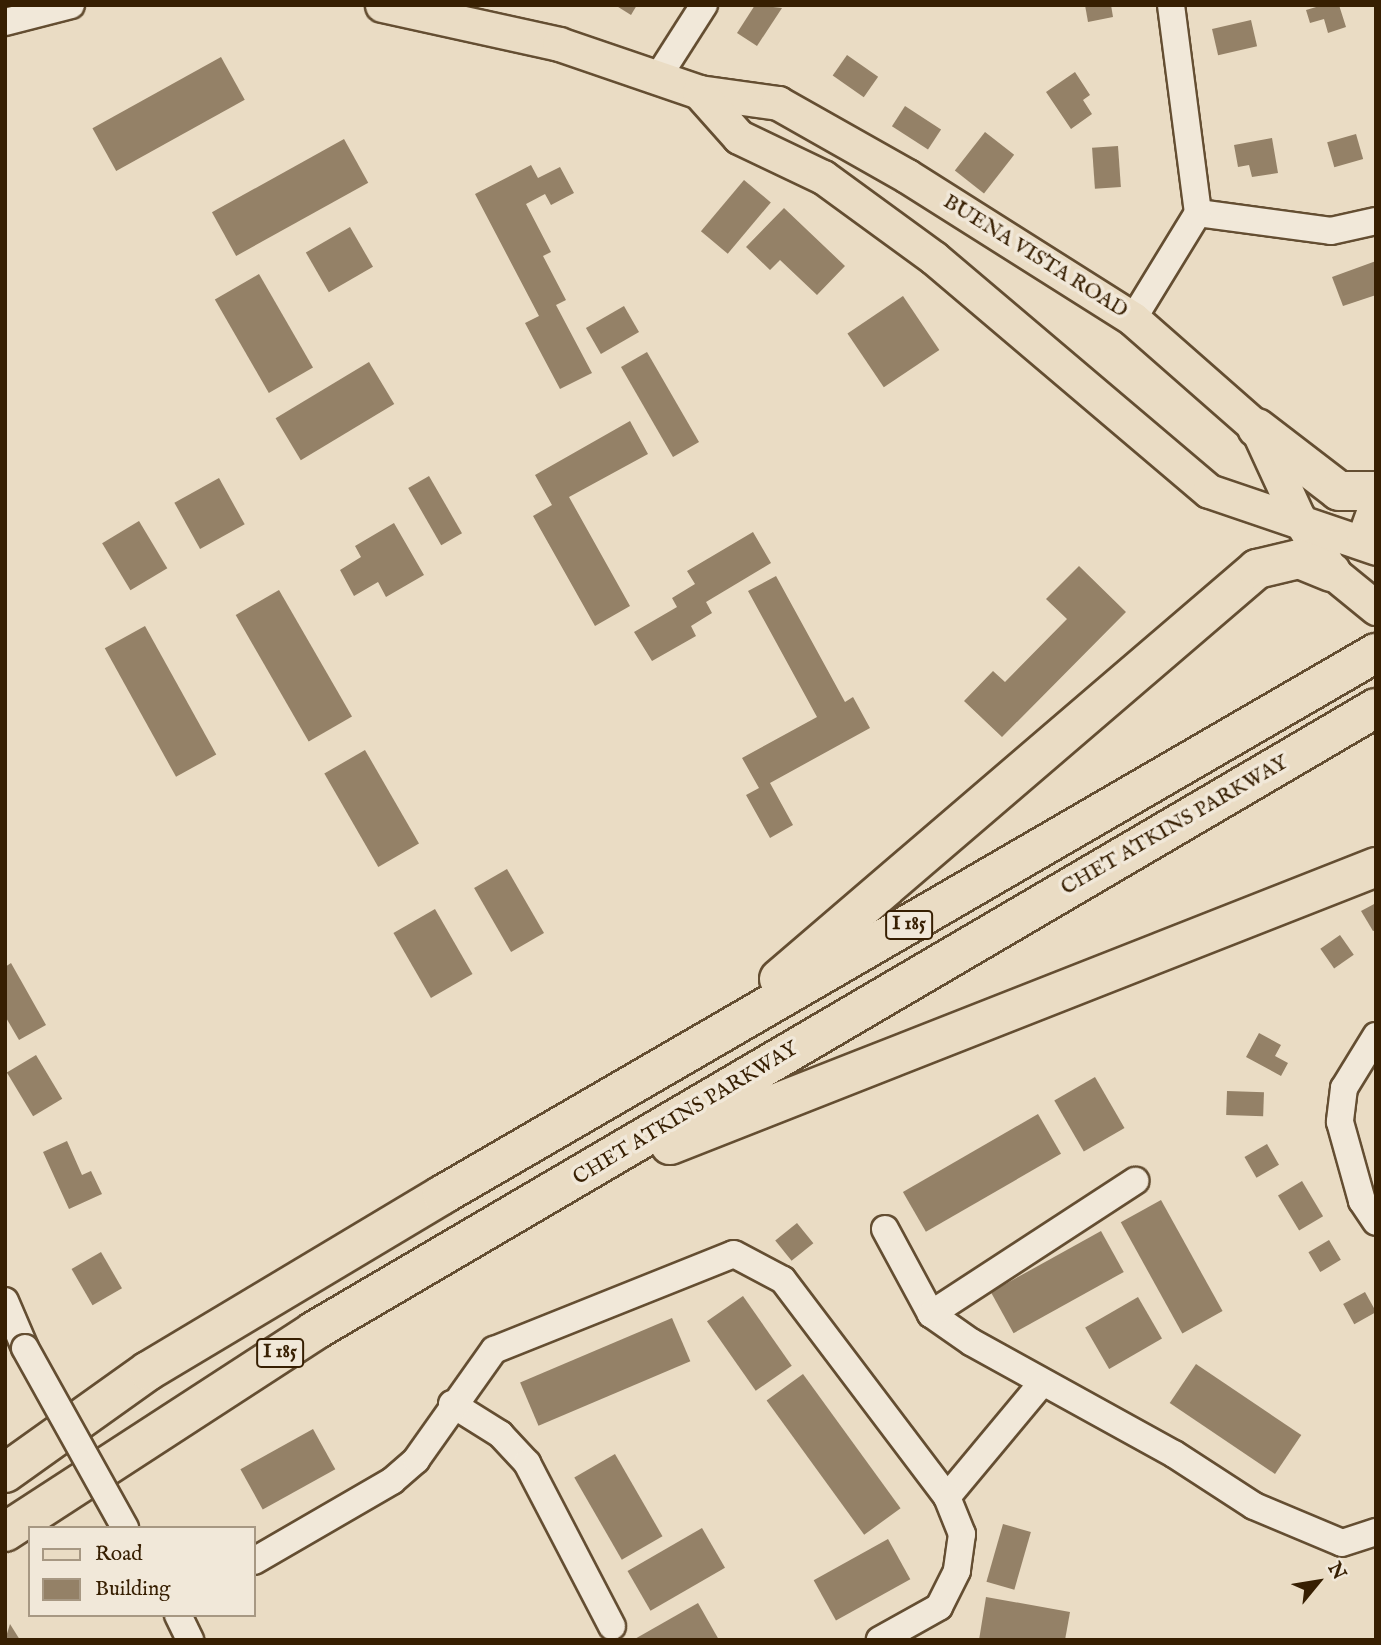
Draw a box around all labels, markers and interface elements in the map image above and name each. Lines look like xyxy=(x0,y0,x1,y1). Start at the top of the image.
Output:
street label: BUENA VISTA ROAD xyxy=(938,190,1132,324)
street label: CHET ATKINS PARKWAY xyxy=(1057,751,1293,901)
road number: I 185 xyxy=(884,909,934,940)
street label: CHET ATKINS PARKWAY xyxy=(569,1037,803,1191)
road number: I 185 xyxy=(256,1338,304,1368)
legend xyxy=(28,1526,256,1617)
text: Road xyxy=(95,1541,142,1568)
north arrow xyxy=(1283,1547,1353,1617)
text: N xyxy=(1322,1558,1351,1585)
text: Building xyxy=(95,1576,170,1603)

